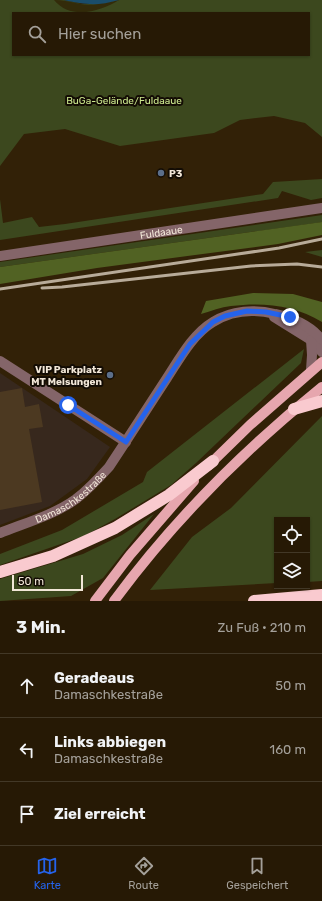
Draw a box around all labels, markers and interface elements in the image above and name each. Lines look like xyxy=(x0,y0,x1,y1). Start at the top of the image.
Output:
search box xyxy=(12,12,310,56)
icon: search xyxy=(26,23,48,45)
text: Hier suchen xyxy=(58,25,141,43)
park label: BuGa-Gelände/Fuldaaue xyxy=(66,95,182,107)
marker: P3 xyxy=(156,168,166,178)
place label: P3 xyxy=(169,168,183,180)
street label: Fuldaaue xyxy=(139,224,184,242)
route end xyxy=(281,308,299,326)
place label: VIP Parkplatz MT Melsungen xyxy=(31,364,102,388)
marker: VIP Parkplatz MT Melsungen xyxy=(105,370,115,380)
route start xyxy=(59,396,77,414)
street label: Damaschkestraße xyxy=(34,469,109,526)
map controls xyxy=(274,517,310,589)
button: locate xyxy=(274,517,310,553)
button: layers xyxy=(274,553,310,589)
scale bar xyxy=(12,573,83,592)
text: 50 m xyxy=(18,575,44,588)
text: 3 Min. xyxy=(16,617,66,637)
text: Zu Fuß · 210 m xyxy=(218,620,306,635)
text: Geradeaus xyxy=(54,669,134,687)
icon: ahead xyxy=(16,675,38,697)
text: 50 m xyxy=(275,678,306,693)
text: Damaschkestraße xyxy=(54,687,163,702)
text: Links abbiegen xyxy=(54,733,166,751)
icon: left xyxy=(16,739,38,761)
text: 160 m xyxy=(270,742,306,757)
text: Damaschkestraße xyxy=(54,751,163,766)
icon: arrive xyxy=(16,803,38,825)
text: Ziel erreicht xyxy=(54,805,146,823)
tab: Karte xyxy=(34,855,61,892)
tab: Route xyxy=(128,855,159,892)
tab: Gespeichert xyxy=(226,855,288,892)

